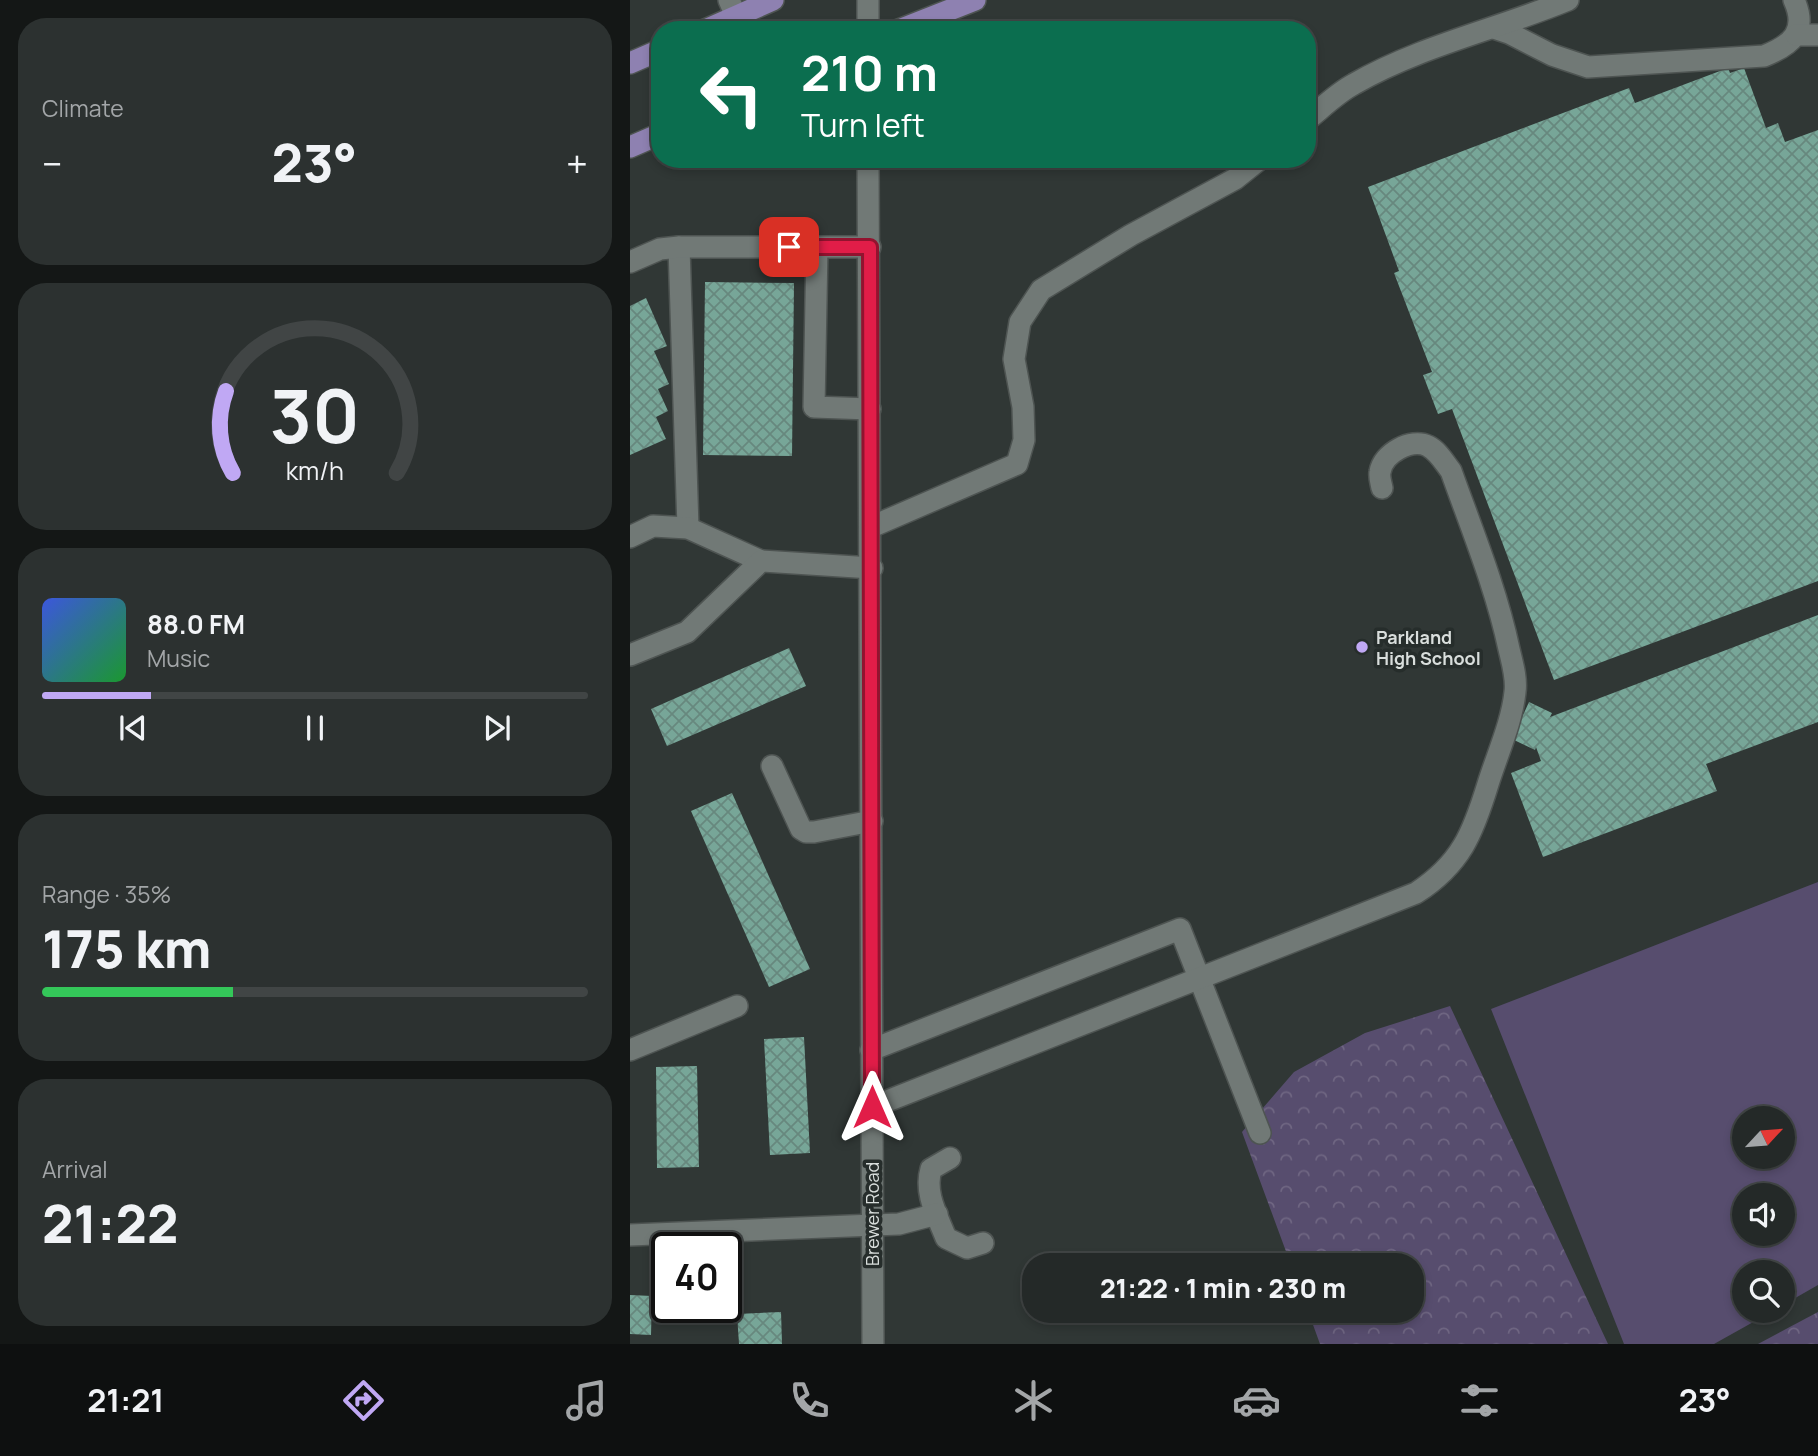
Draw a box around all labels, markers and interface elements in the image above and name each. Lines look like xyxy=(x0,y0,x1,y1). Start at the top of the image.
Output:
text: 210 m xyxy=(801,39,938,106)
icon: left xyxy=(686,49,777,140)
text: Climate xyxy=(42,92,124,124)
text: Turn left xyxy=(801,103,925,147)
text: 23° xyxy=(272,127,357,198)
text: − xyxy=(42,137,63,189)
text: + xyxy=(566,137,588,189)
pin xyxy=(759,217,819,277)
icon: arrive xyxy=(770,228,808,266)
text: 30 xyxy=(270,365,360,465)
text: km/h xyxy=(286,453,344,488)
text: 88.0 FM xyxy=(147,606,245,642)
place label: Parkland High School xyxy=(1376,625,1481,670)
marker: Parkland High School xyxy=(1354,639,1370,655)
text: Music xyxy=(147,642,210,674)
icon: previous xyxy=(114,709,152,747)
icon: pause xyxy=(296,709,334,747)
icon: next xyxy=(478,709,516,747)
text: Range · 35% xyxy=(42,878,171,910)
text: 175 km xyxy=(42,913,211,984)
position arrow xyxy=(835,1070,909,1144)
north arrow xyxy=(1732,1106,1796,1169)
map controls xyxy=(1732,1106,1795,1323)
text: Arrival xyxy=(42,1153,108,1185)
street label: Brewer Road xyxy=(860,1162,884,1266)
button: sound xyxy=(1732,1183,1795,1246)
text: 21:22 xyxy=(42,1188,178,1259)
speed limit sign: 40 xyxy=(651,1232,742,1323)
button: search xyxy=(1732,1260,1795,1323)
text: 21:22 · 1 min · 230 m xyxy=(1100,1270,1346,1306)
icon: directions xyxy=(339,1376,388,1425)
icon: music xyxy=(562,1376,611,1425)
icon: phone xyxy=(785,1376,834,1425)
icon: climate xyxy=(1009,1376,1058,1425)
icon: car xyxy=(1232,1376,1281,1425)
icon: filters xyxy=(1455,1376,1504,1425)
text: 21:21 xyxy=(87,1378,164,1422)
text: 23° xyxy=(1679,1378,1731,1422)

